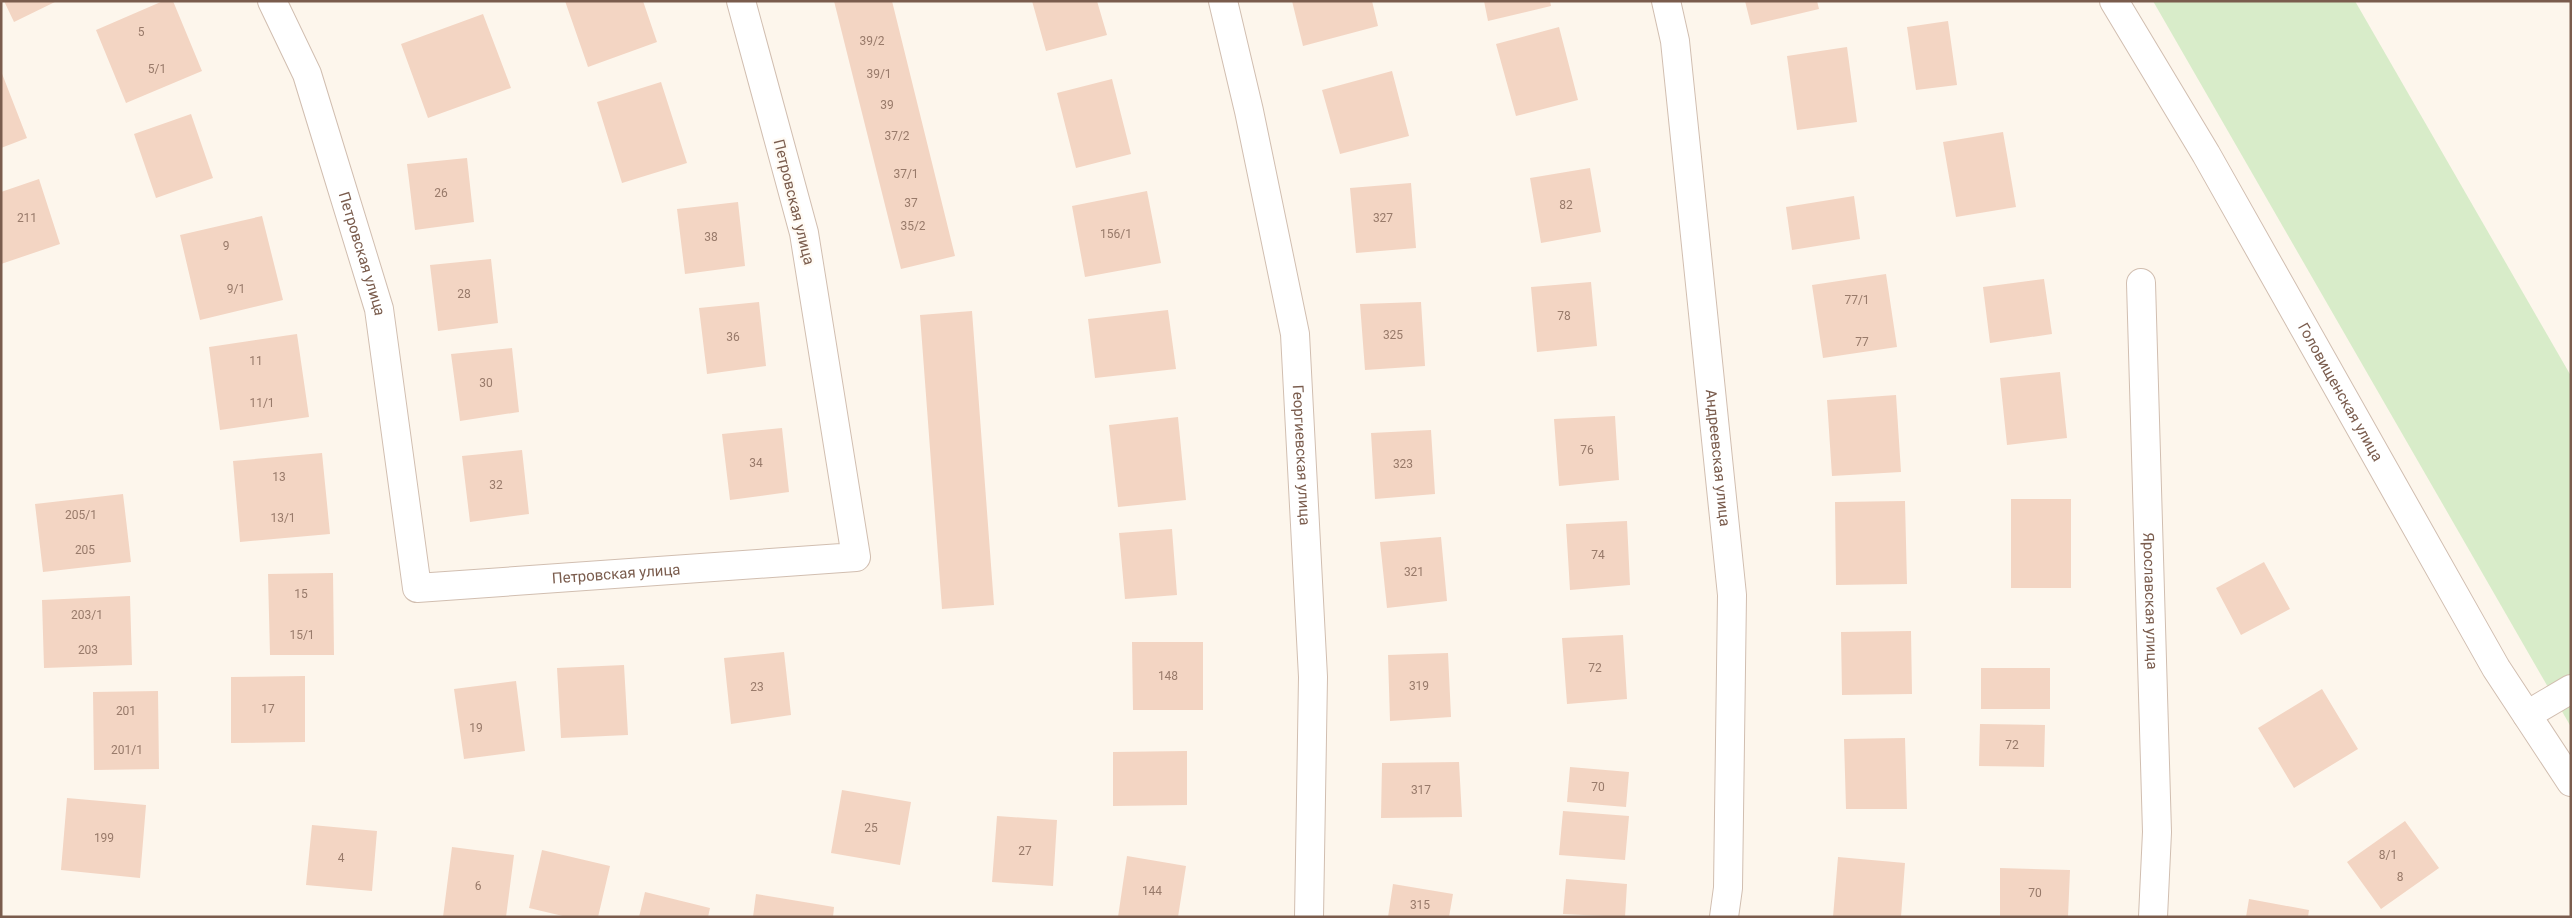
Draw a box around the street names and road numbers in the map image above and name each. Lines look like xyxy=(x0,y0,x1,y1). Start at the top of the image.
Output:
street label: Петровская улица xyxy=(770,137,818,267)
street label: Петровская улица xyxy=(335,190,389,317)
street label: Головищенская улица xyxy=(2294,320,2387,465)
street label: Георгиевская улица xyxy=(1289,384,1314,526)
street label: Андреевская улица xyxy=(1702,388,1734,527)
street label: Ярославская улица xyxy=(2139,532,2161,670)
street label: Петровская улица xyxy=(551,560,681,587)

